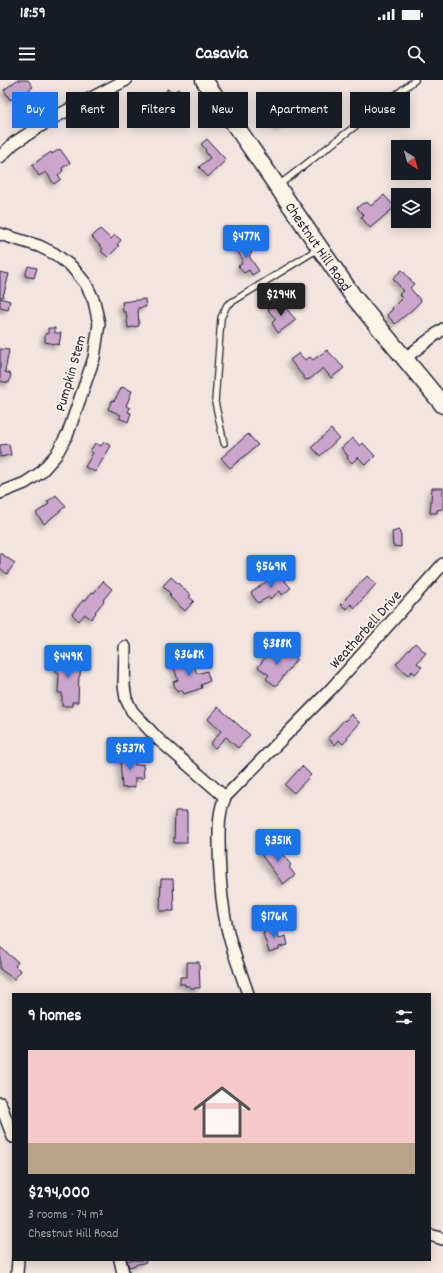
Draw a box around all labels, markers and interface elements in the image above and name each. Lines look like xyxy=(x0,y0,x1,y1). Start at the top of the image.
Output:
text: 18:59 xyxy=(20,3,46,25)
text: Casavia xyxy=(195,42,248,67)
icon: menu xyxy=(16,43,38,65)
icon: search xyxy=(405,43,427,65)
chip: Buy xyxy=(12,92,58,128)
chip: Rent xyxy=(66,92,119,128)
chip: Filters xyxy=(127,92,190,128)
chip: New xyxy=(198,92,248,128)
chip: Apartment xyxy=(256,92,342,128)
chip: House xyxy=(350,92,410,128)
north arrow xyxy=(391,140,431,180)
map controls xyxy=(391,140,431,228)
button: layers xyxy=(391,188,431,228)
street label: Chestnut Hill Road xyxy=(278,198,356,297)
pin: $477K xyxy=(218,225,274,259)
text: $477K xyxy=(232,228,260,247)
pin: $294K xyxy=(253,283,309,317)
text: $294K xyxy=(266,286,296,305)
street label: Pumpkin Stem xyxy=(50,333,93,414)
pin: $569K xyxy=(243,555,299,589)
text: $569K xyxy=(256,558,286,577)
street label: Weatherbell Drive xyxy=(325,586,408,675)
pin: $388K xyxy=(249,632,305,666)
text: $388K xyxy=(263,635,291,654)
pin: $368K xyxy=(161,643,217,677)
pin: $449K xyxy=(40,645,96,679)
text: $368K xyxy=(174,646,204,665)
text: $449K xyxy=(53,648,83,667)
pin: $537K xyxy=(102,737,158,771)
text: $537K xyxy=(115,740,145,759)
pin: $351K xyxy=(250,829,306,863)
text: $351K xyxy=(264,832,292,851)
pin: $176K xyxy=(246,905,302,939)
text: $176K xyxy=(261,908,287,927)
text: 9 homes xyxy=(28,1005,81,1029)
icon: filters xyxy=(393,1006,415,1028)
icon: home xyxy=(186,1076,258,1148)
text: $294,000 xyxy=(28,1182,90,1206)
text: 3 rooms · 74 m² xyxy=(28,1206,104,1225)
text: Chestnut Hill Road xyxy=(28,1225,118,1244)

